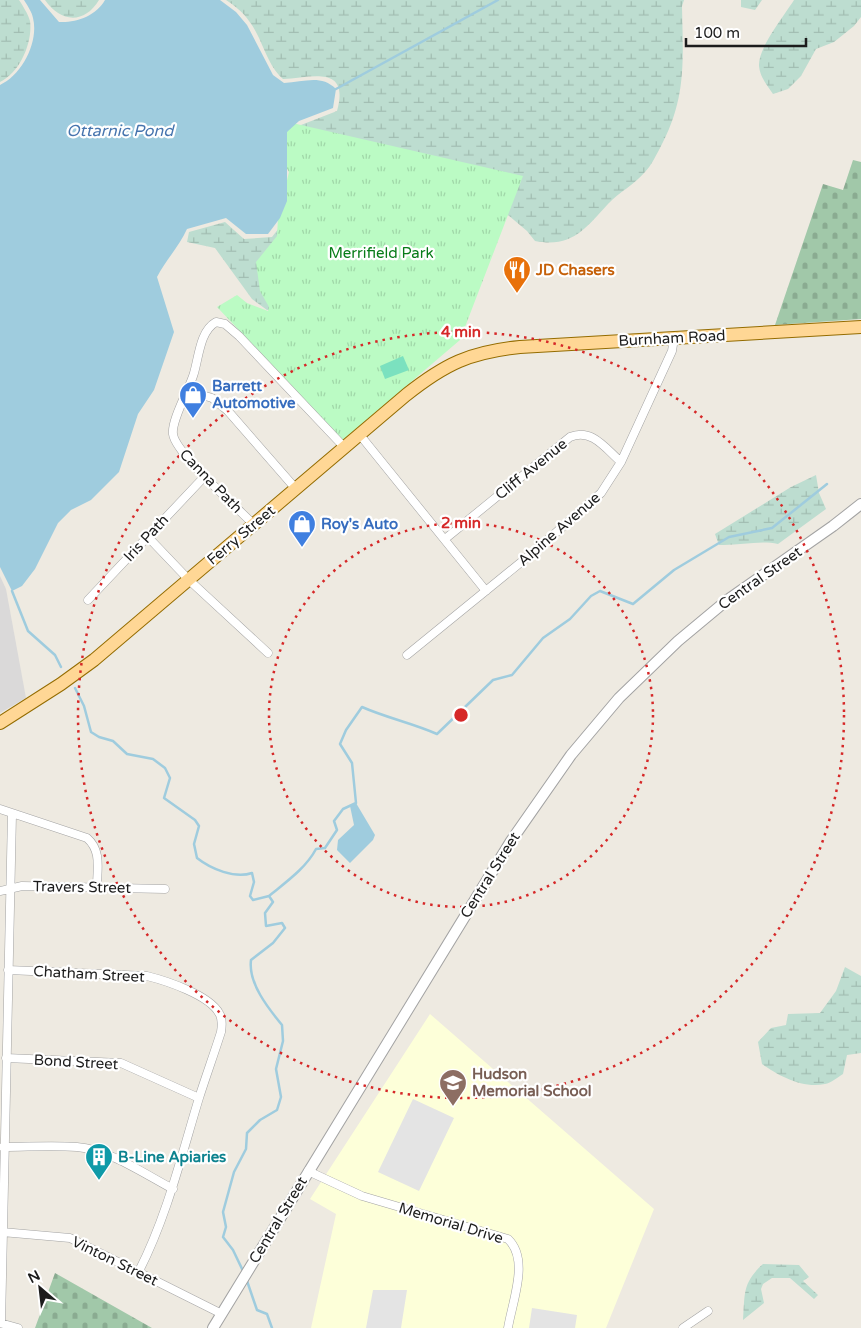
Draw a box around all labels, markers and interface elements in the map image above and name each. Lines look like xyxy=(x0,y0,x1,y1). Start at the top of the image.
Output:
scale bar xyxy=(686,15,806,47)
text: 100 m xyxy=(694,24,740,42)
water label: Ottarnic Pond xyxy=(67,121,175,141)
park label: Merrifield Park xyxy=(328,244,434,262)
restaurant icon: JD Chasers xyxy=(502,255,532,294)
place label: JD Chasers xyxy=(535,261,615,279)
text: 4 min xyxy=(441,323,481,341)
street label: Burnham Road xyxy=(618,326,726,350)
place label: Barrett Automotive xyxy=(212,377,296,412)
shop icon: Barrett Automotive xyxy=(178,380,208,419)
street label: Cliff Avenue xyxy=(491,435,571,503)
street label: Canna Path xyxy=(176,445,246,517)
street label: Alpine Avenue xyxy=(514,488,604,570)
street label: Ferry Street xyxy=(203,501,279,569)
shop icon: Roy's Auto xyxy=(287,509,317,548)
street label: Iris Path xyxy=(120,511,172,565)
text: 2 min xyxy=(441,514,481,532)
place label: Roy's Auto xyxy=(321,515,398,534)
street label: Central Street xyxy=(715,542,806,613)
centre of rings xyxy=(452,706,470,724)
street label: Central Street xyxy=(456,828,524,921)
street label: Travers Street xyxy=(33,877,132,897)
street label: Chatham Street xyxy=(33,962,145,986)
street label: Bond Street xyxy=(33,1051,119,1073)
place label: Hudson Memorial School xyxy=(472,1065,592,1100)
school or university icon: Hudson Memorial School xyxy=(438,1068,468,1107)
building icon: B-Line Apiaries xyxy=(84,1142,114,1181)
place label: B-Line Apiaries xyxy=(118,1148,226,1167)
street label: Central Street xyxy=(245,1173,311,1267)
street label: Memorial Drive xyxy=(397,1199,505,1247)
street label: Vinton Street xyxy=(69,1232,161,1290)
north arrow xyxy=(15,1263,65,1313)
text: N xyxy=(25,1267,43,1287)

